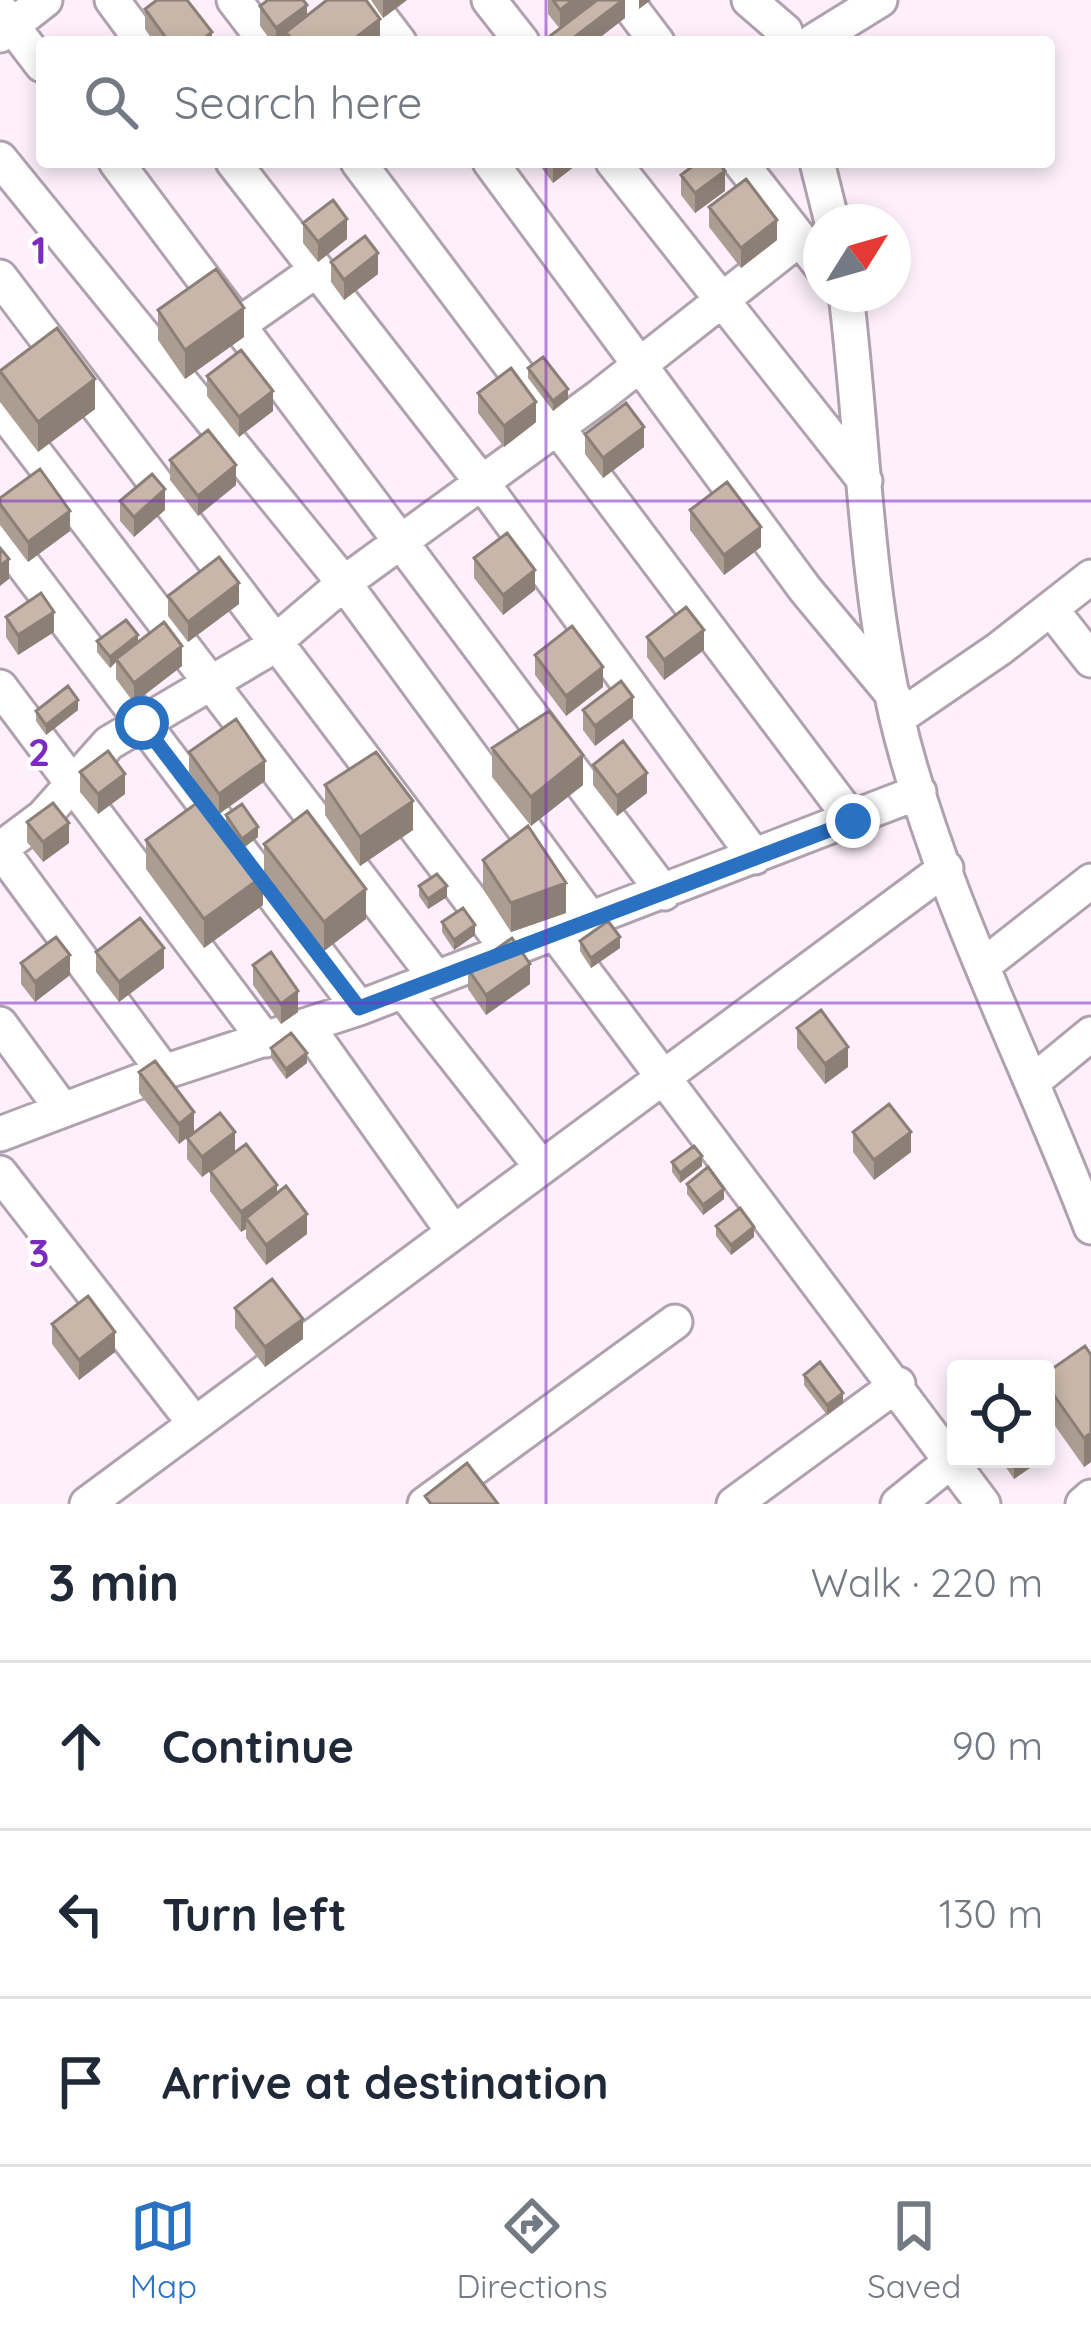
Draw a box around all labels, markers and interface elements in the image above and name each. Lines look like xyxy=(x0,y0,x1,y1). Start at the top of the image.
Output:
search box xyxy=(36,36,1055,168)
icon: search xyxy=(78,69,144,135)
text: Search here xyxy=(174,74,422,130)
north arrow xyxy=(803,204,911,312)
text: 1 xyxy=(31,225,47,274)
route start xyxy=(115,696,169,750)
text: 2 xyxy=(28,727,50,776)
route end xyxy=(826,794,880,848)
text: 3 xyxy=(29,1228,49,1277)
map controls xyxy=(947,1360,1055,1468)
button: locate xyxy=(947,1360,1055,1468)
text: 3 min xyxy=(48,1550,179,1614)
text: Walk · 220 m xyxy=(811,1558,1043,1607)
icon: ahead xyxy=(48,1713,114,1779)
text: Continue xyxy=(162,1718,354,1774)
text: 90 m xyxy=(952,1721,1043,1770)
icon: left xyxy=(48,1881,114,1947)
text: Turn left xyxy=(162,1886,347,1942)
text: 130 m xyxy=(939,1889,1043,1938)
icon: arrive xyxy=(48,2049,114,2115)
text: Arrive at destination xyxy=(162,2054,608,2110)
tab: Map xyxy=(130,2193,197,2306)
tab: Directions xyxy=(456,2193,608,2306)
tab: Saved xyxy=(867,2193,961,2306)

